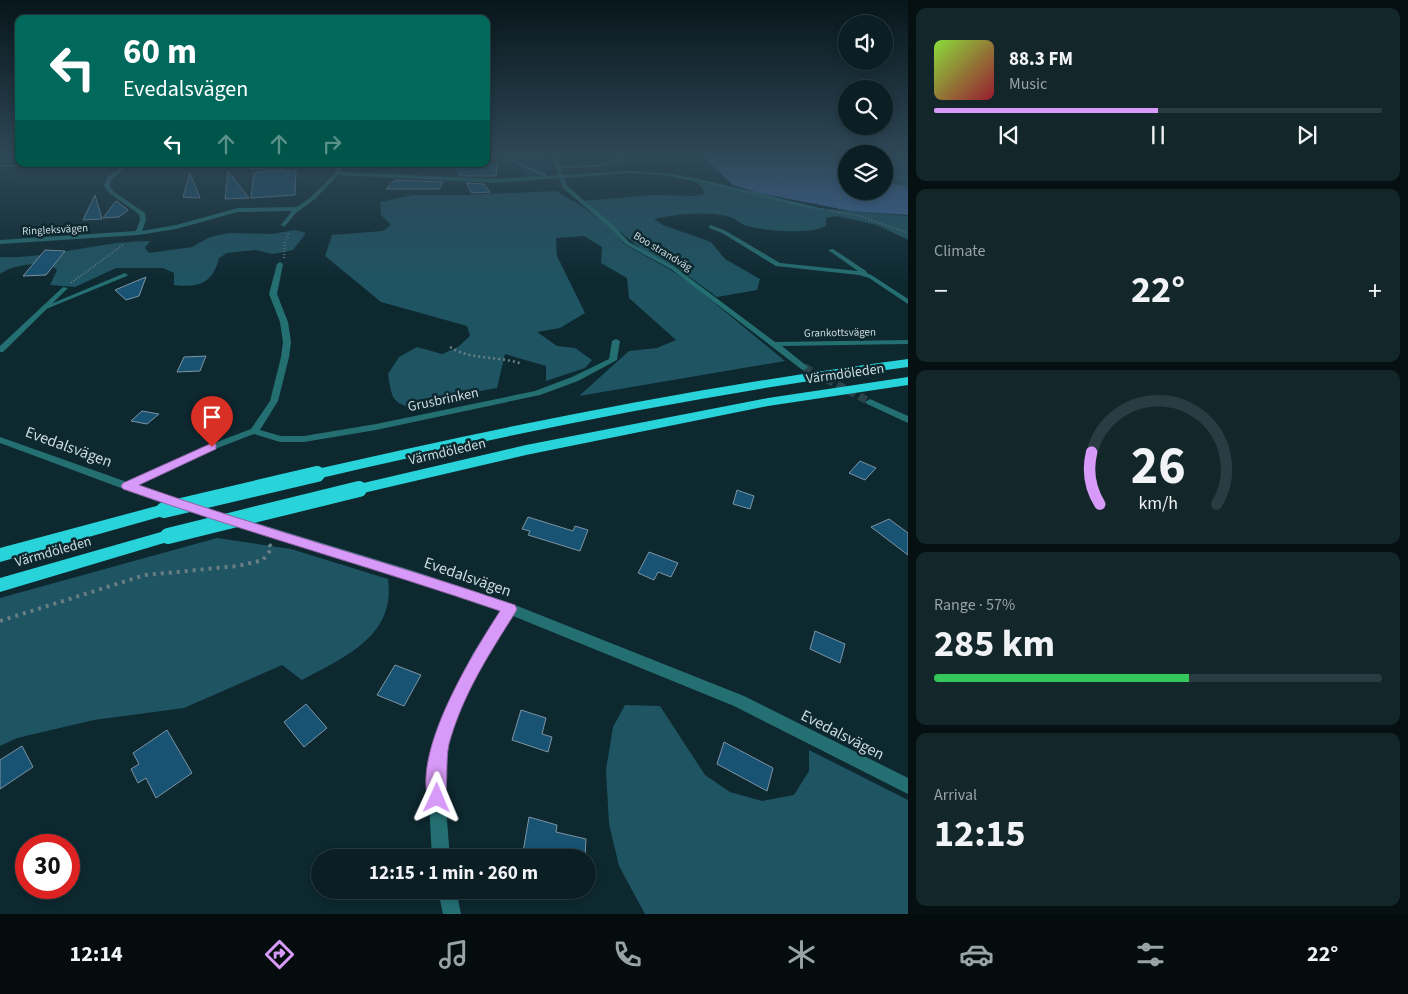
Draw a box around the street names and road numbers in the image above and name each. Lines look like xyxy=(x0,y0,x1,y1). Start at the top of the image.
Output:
street label: Ringleksvägen xyxy=(22,220,88,239)
street label: Boo strandväg xyxy=(631,228,695,275)
street label: Grankottsvägen xyxy=(804,324,876,341)
street label: Värmdöleden xyxy=(805,359,885,389)
street label: Grusbrinken xyxy=(406,383,480,417)
street label: Evedalsvägen xyxy=(22,421,115,473)
street label: Värmdöleden xyxy=(407,433,488,471)
street label: Värmdöleden xyxy=(13,532,94,572)
street label: Evedalsvägen xyxy=(421,552,514,602)
street label: Evedalsvägen xyxy=(797,704,888,765)

